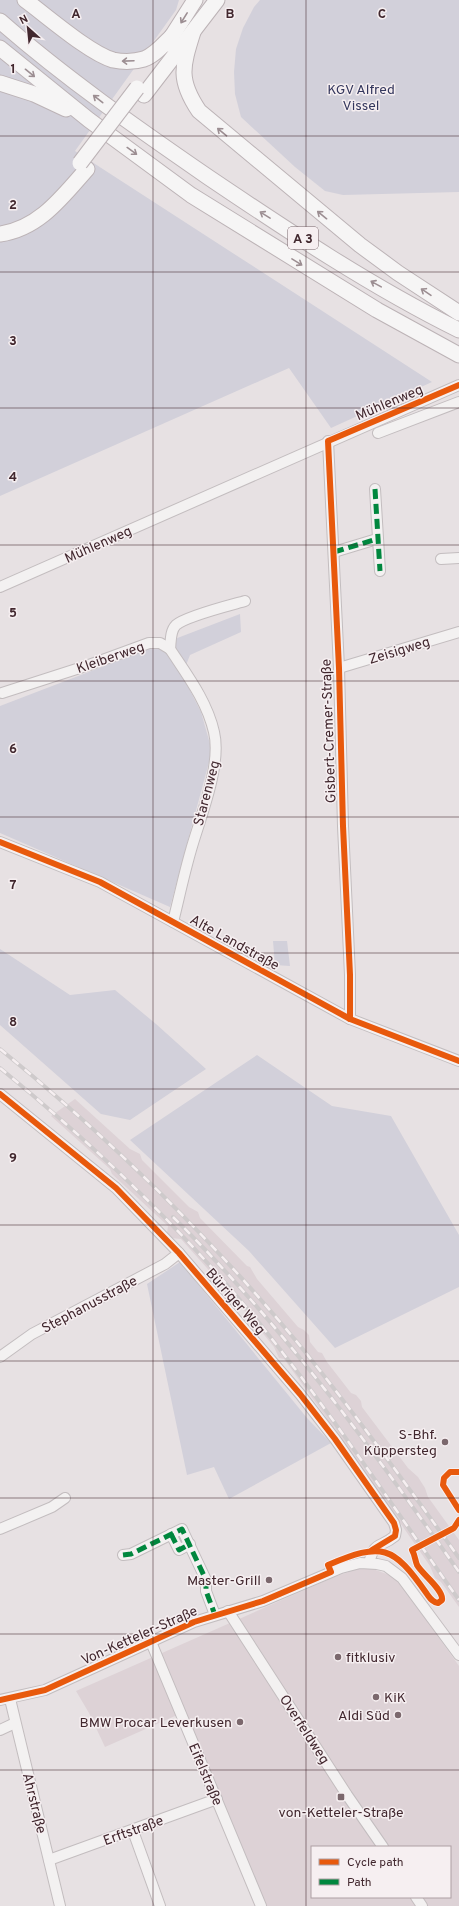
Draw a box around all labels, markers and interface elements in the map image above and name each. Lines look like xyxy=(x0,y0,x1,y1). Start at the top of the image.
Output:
text: A xyxy=(71,7,81,23)
text: B xyxy=(226,7,235,23)
text: C xyxy=(378,7,386,23)
north arrow xyxy=(8,8,48,48)
text: N xyxy=(17,12,31,28)
one-way arrow xyxy=(180,12,188,23)
one-way arrow xyxy=(122,57,135,65)
text: 1 xyxy=(10,62,16,78)
one-way arrow xyxy=(25,68,36,77)
park label: KGV Alfred Vissel xyxy=(327,82,395,115)
one-way arrow xyxy=(92,94,103,103)
one-way arrow xyxy=(216,127,227,136)
one-way arrow xyxy=(126,147,137,155)
text: 2 xyxy=(9,198,17,214)
one-way arrow xyxy=(316,210,327,219)
one-way arrow xyxy=(260,211,271,219)
road number: A 3 xyxy=(288,227,318,249)
one-way arrow xyxy=(291,258,303,266)
one-way arrow xyxy=(370,279,382,287)
one-way arrow xyxy=(420,288,432,296)
text: 3 xyxy=(9,334,17,350)
street label: Mühlenweg xyxy=(353,382,426,425)
text: 4 xyxy=(9,470,17,486)
street label: Mühlenweg xyxy=(62,523,135,568)
text: 5 xyxy=(9,606,17,622)
street label: Zeisigweg xyxy=(367,634,432,669)
street label: Kleiberweg xyxy=(74,639,147,678)
street label: Gisbert-Cremer-Straße xyxy=(318,659,341,803)
text: 6 xyxy=(9,742,17,758)
street label: Starenweg xyxy=(191,759,224,828)
text: 7 xyxy=(10,878,17,894)
street label: Alte Landstraße xyxy=(187,912,282,975)
text: 8 xyxy=(9,1015,17,1031)
text: 9 xyxy=(9,1151,17,1167)
street label: Bürriger Weg xyxy=(201,1265,268,1339)
street label: Stephanusstraße xyxy=(39,1273,140,1338)
place label: S-Bhf. Küppersteg xyxy=(364,1427,437,1460)
marker: S-Bhf. Küppersteg xyxy=(440,1437,450,1447)
place label: Master-Grill xyxy=(187,1573,261,1590)
marker: Master-Grill xyxy=(264,1575,274,1585)
street label: Von-Ketteler-Straße xyxy=(79,1603,200,1670)
place label: fitklusiv xyxy=(346,1650,396,1667)
marker: fitklusiv xyxy=(333,1652,343,1662)
place label: KiK xyxy=(384,1690,406,1707)
street label: Overfeldweg xyxy=(275,1692,332,1768)
marker: KiK xyxy=(371,1692,381,1702)
place label: Aldi Süd xyxy=(338,1708,390,1725)
marker: Aldi Süd xyxy=(393,1710,403,1720)
place label: BMW Procar Leverkusen xyxy=(80,1715,232,1732)
marker: BMW Procar Leverkusen xyxy=(235,1717,245,1727)
street label: Eifelstraße xyxy=(184,1741,225,1808)
street label: Ahrstraße xyxy=(18,1771,49,1835)
marker: von-Ketteler-Straße xyxy=(336,1792,346,1802)
place label: von-Ketteler-Straße xyxy=(279,1805,403,1822)
street label: Erftstraße xyxy=(101,1813,166,1850)
legend xyxy=(311,1846,451,1898)
text: Cycle path xyxy=(347,1855,404,1871)
text: Path xyxy=(347,1875,372,1891)

